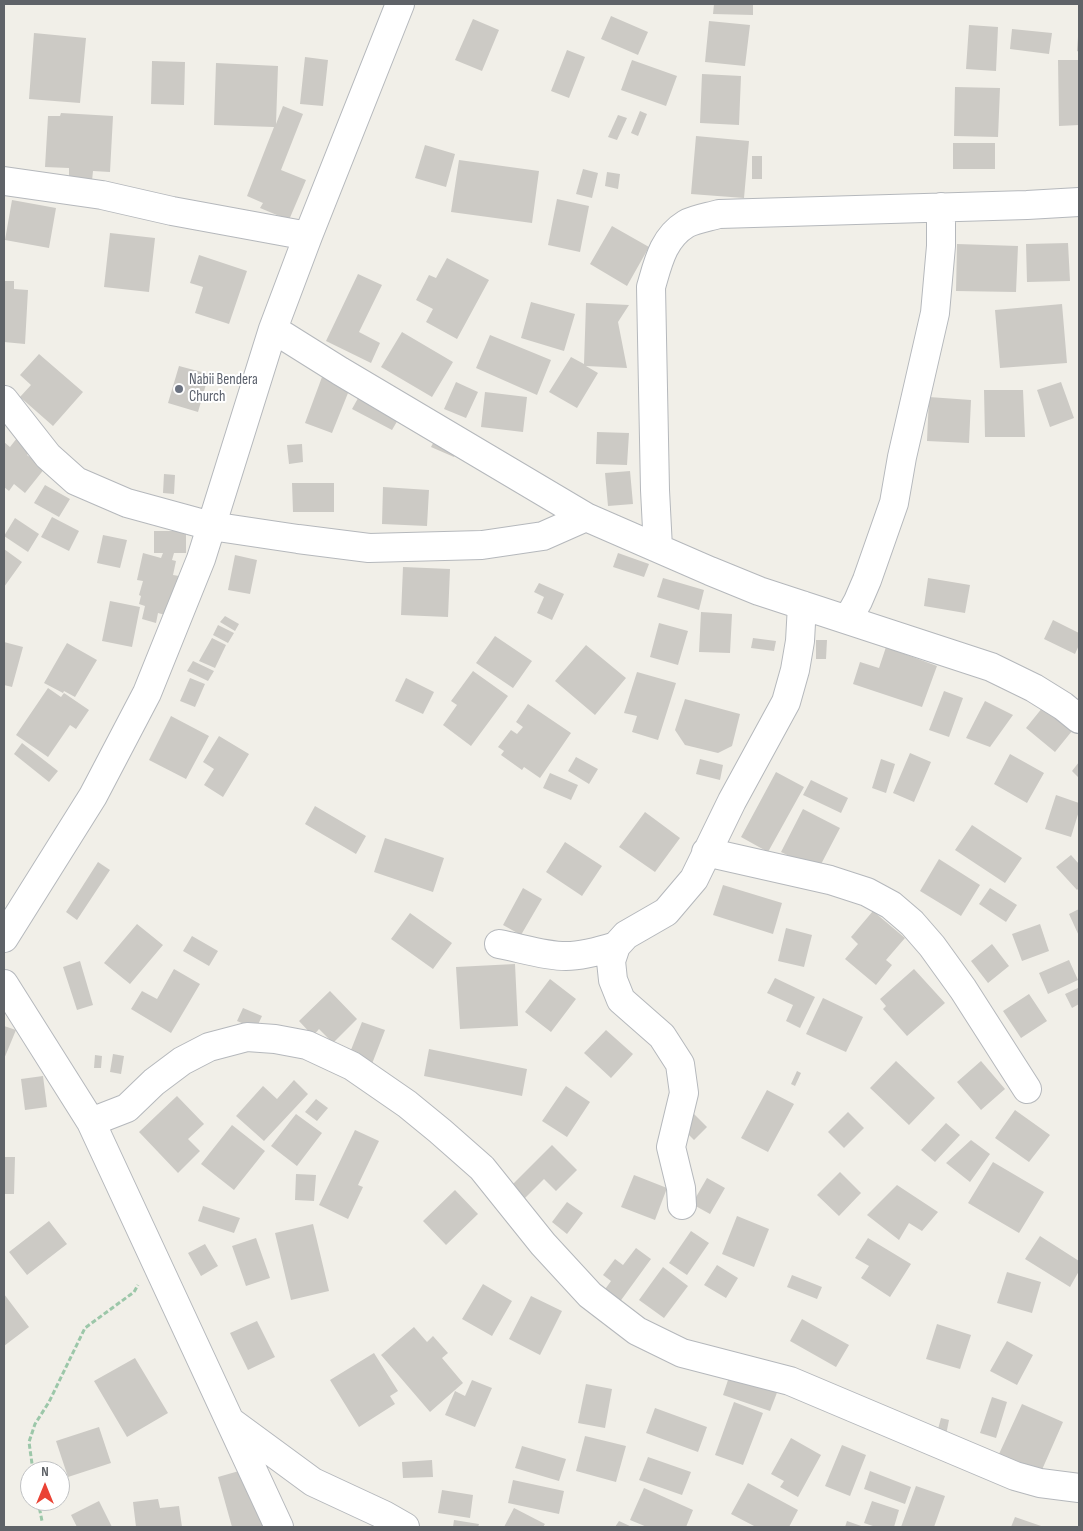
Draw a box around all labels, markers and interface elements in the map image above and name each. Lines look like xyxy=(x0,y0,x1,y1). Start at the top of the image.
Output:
place label: Nabii Bendera Church xyxy=(189,371,258,406)
marker: Nabii Bendera Church xyxy=(173,383,185,395)
north arrow xyxy=(20,1461,70,1511)
text: N xyxy=(41,1463,49,1480)

